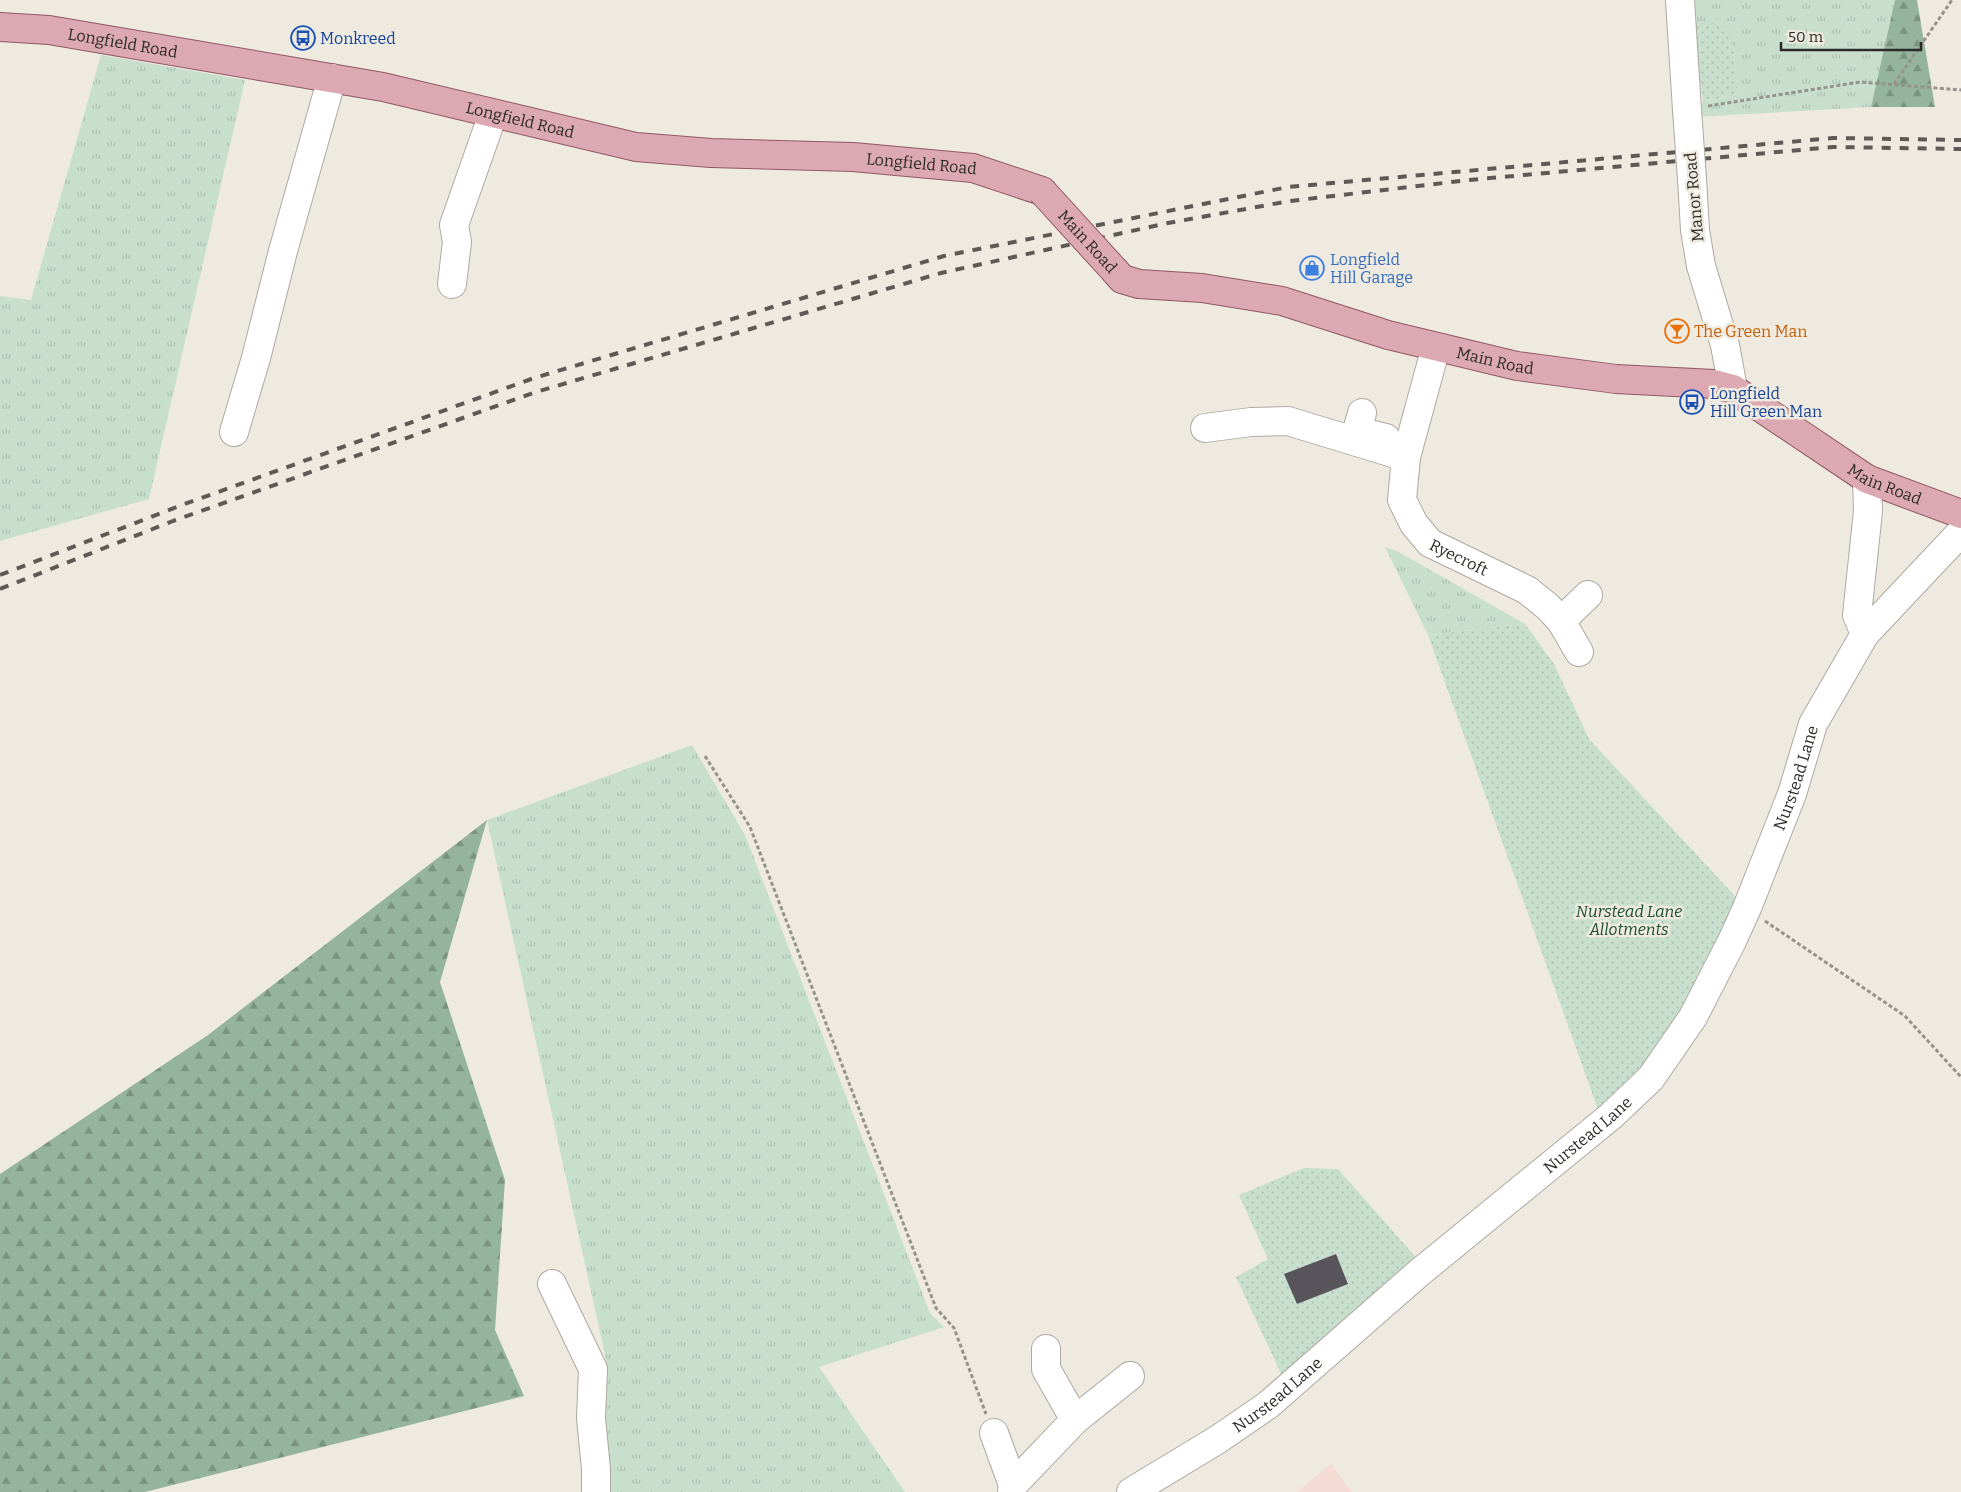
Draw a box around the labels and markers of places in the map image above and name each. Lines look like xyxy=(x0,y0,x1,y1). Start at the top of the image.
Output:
bus stop icon: Monkreed xyxy=(290,25,316,51)
place label: Monkreed xyxy=(320,29,396,48)
place label: Longfield Hill Garage xyxy=(1330,250,1413,287)
shop icon: Longfield Hill Garage xyxy=(1299,255,1325,281)
bar icon: The Green Man xyxy=(1664,318,1690,344)
place label: The Green Man xyxy=(1694,322,1807,341)
place label: Longfield Hill Green Man xyxy=(1710,384,1822,421)
bus stop icon: Longfield Hill Green Man xyxy=(1679,389,1705,415)

